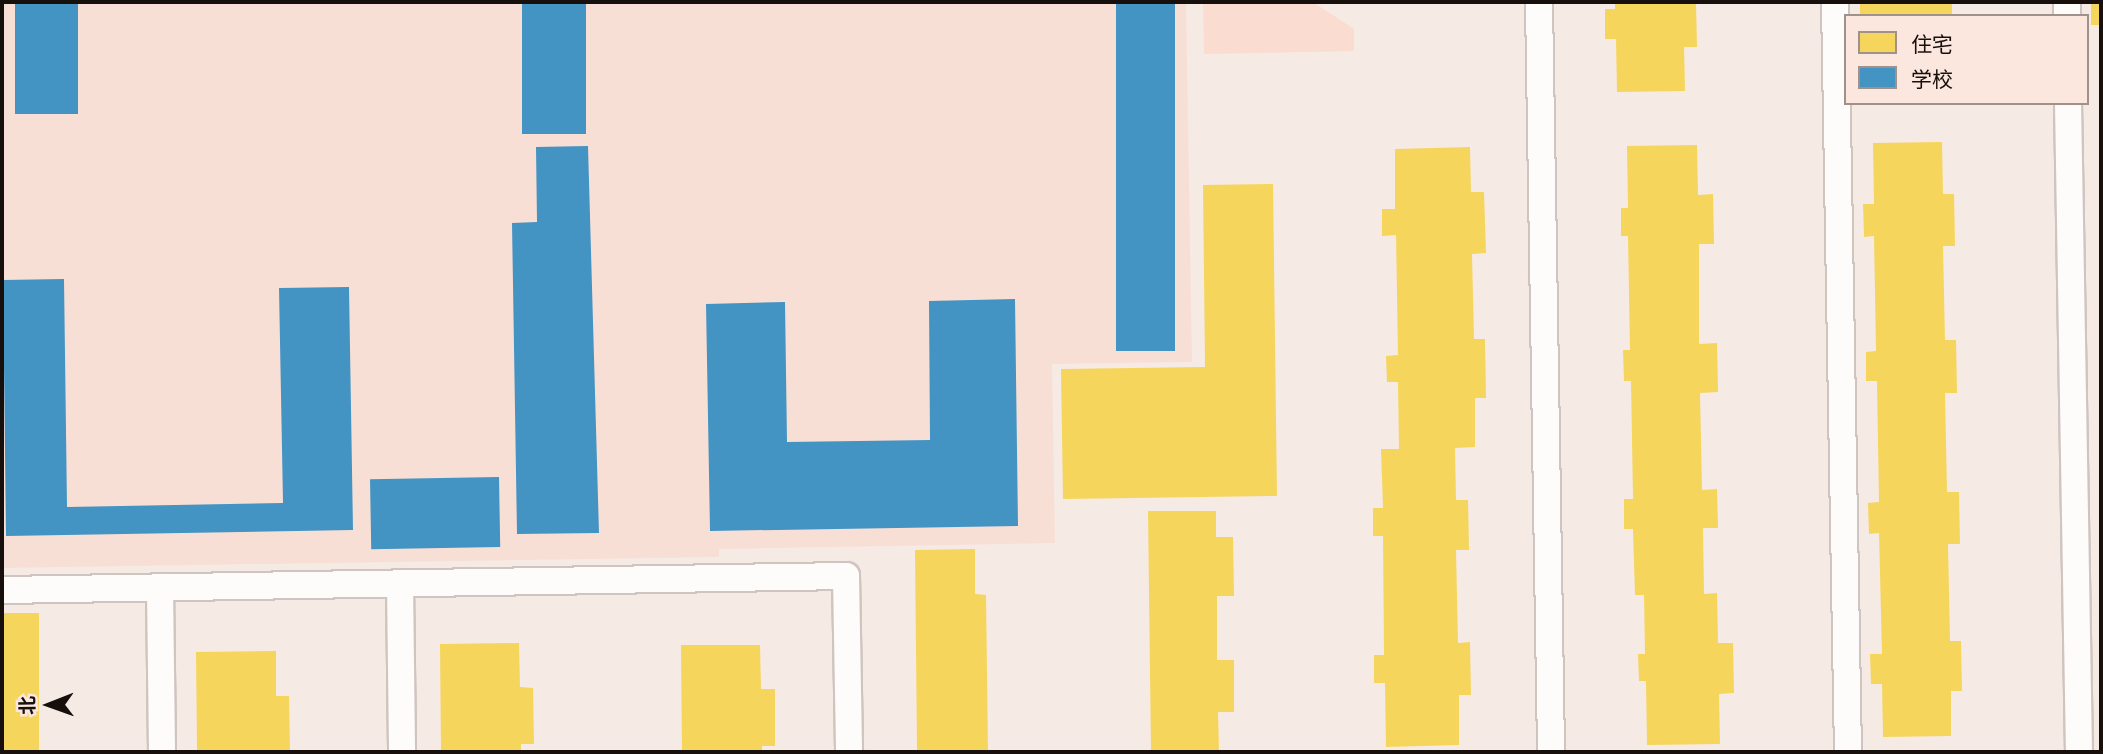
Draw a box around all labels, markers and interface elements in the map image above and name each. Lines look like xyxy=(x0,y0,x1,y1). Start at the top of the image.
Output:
legend xyxy=(1844,14,2089,105)
text: 住宅 xyxy=(1911,33,1953,57)
text: 学校 xyxy=(1911,68,1953,92)
north arrow xyxy=(14,670,84,740)
text: 北 xyxy=(17,696,38,715)

